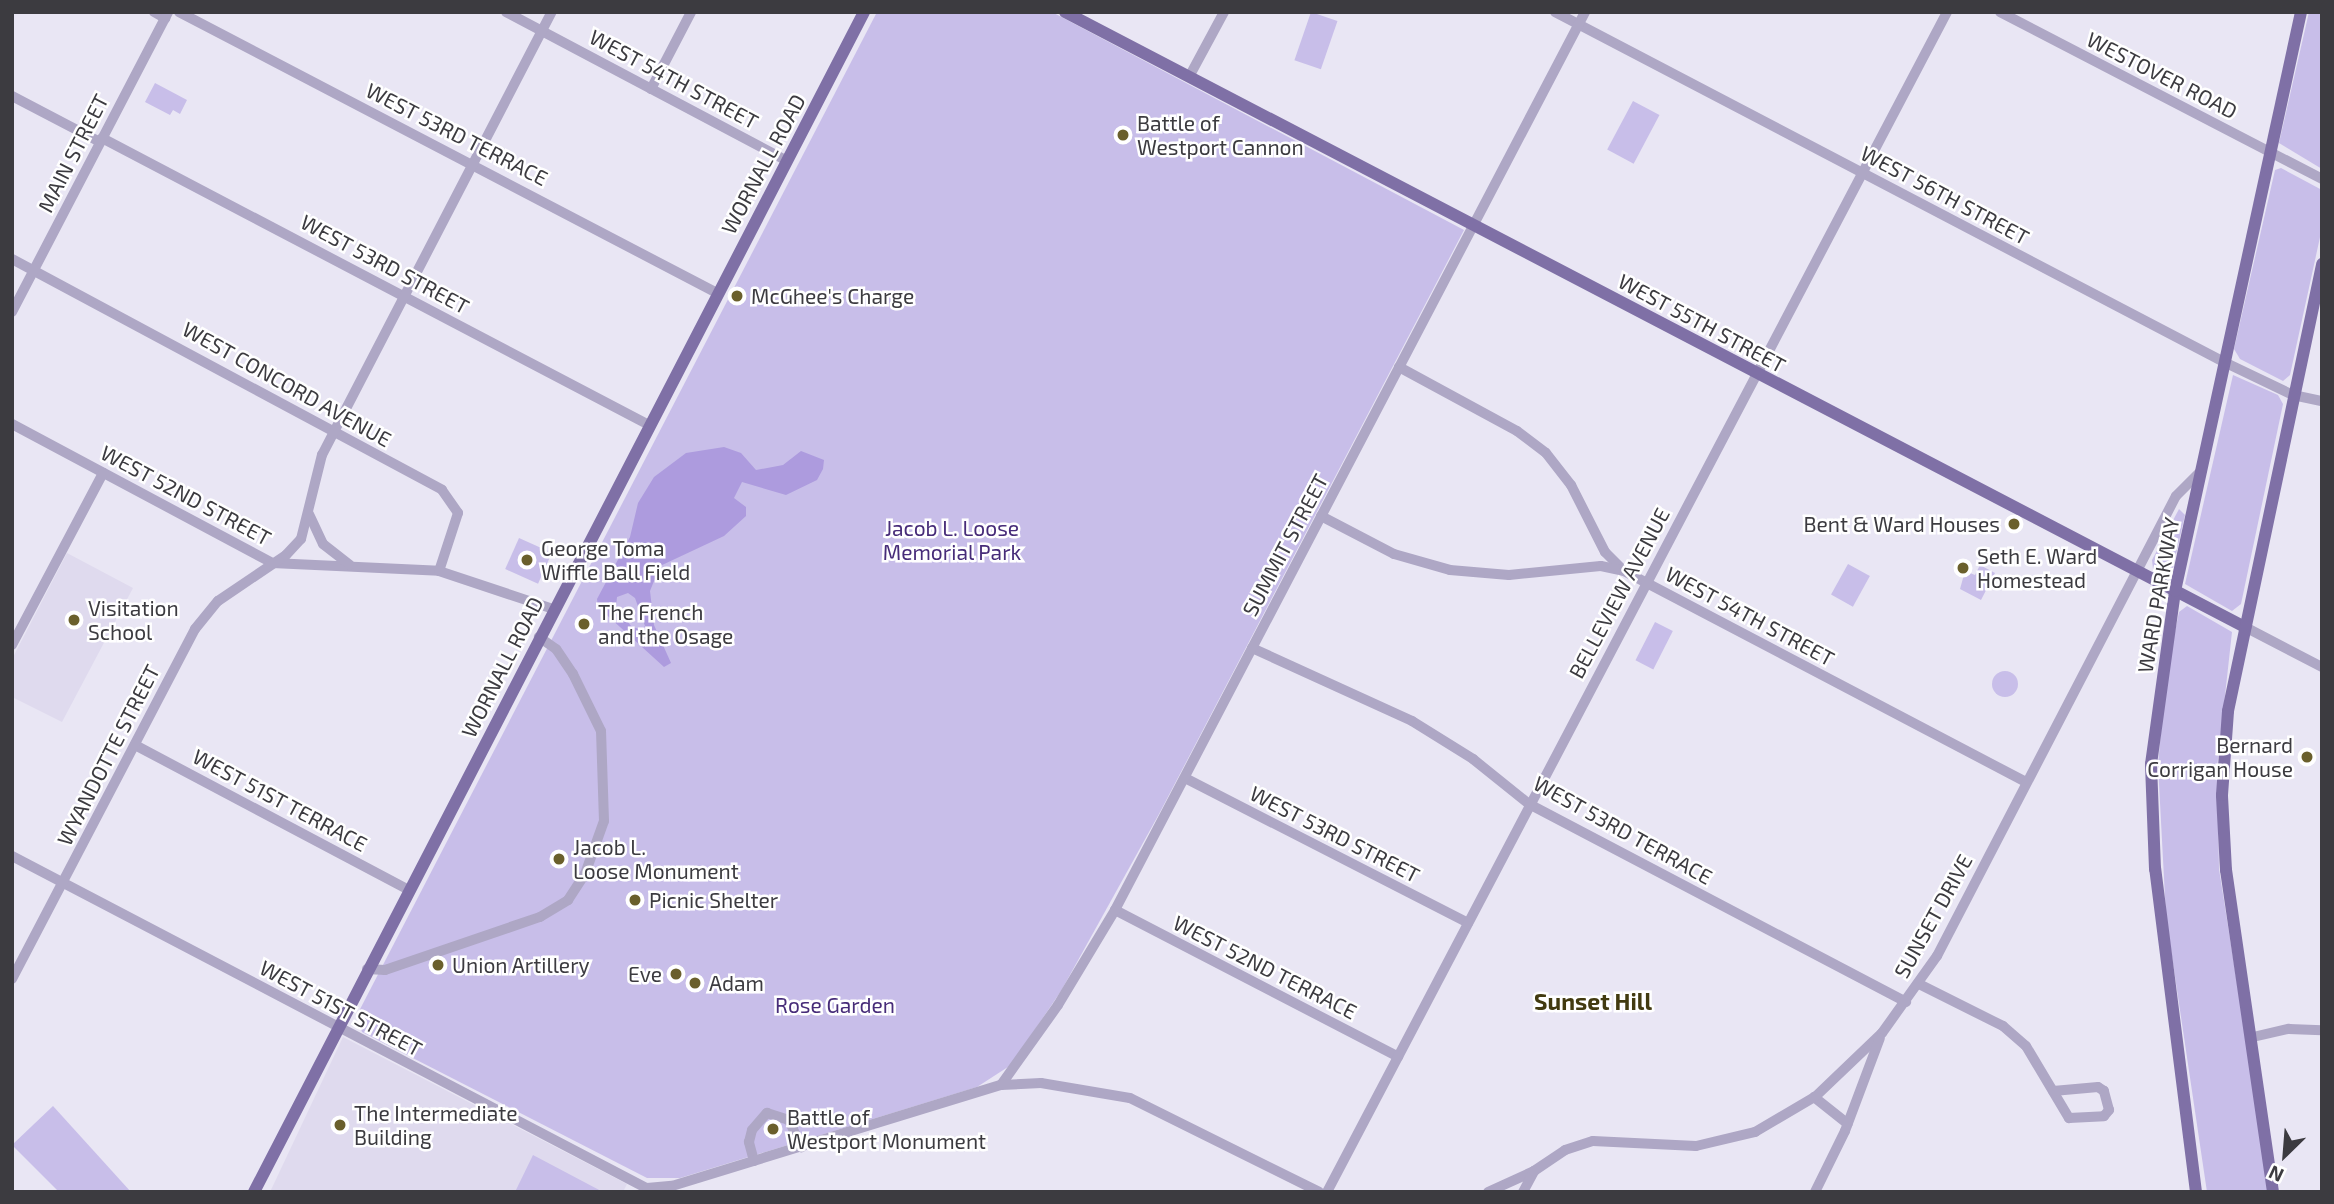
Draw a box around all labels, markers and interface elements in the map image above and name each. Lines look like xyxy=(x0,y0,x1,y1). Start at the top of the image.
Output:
street label: WEST 54TH STREET xyxy=(585,24,763,134)
street label: WESTOVER ROAD xyxy=(2083,26,2241,124)
street label: WEST 53RD TERRACE xyxy=(362,77,552,191)
street label: MAIN STREET xyxy=(32,90,114,216)
street label: WORNALL ROAD xyxy=(715,90,811,238)
place label: Battle of Westport Cannon xyxy=(1137,110,1304,160)
marker: Battle of Westport Cannon xyxy=(1115,127,1131,143)
street label: WEST 56TH STREET xyxy=(1856,140,2034,250)
street label: WEST 53RD STREET xyxy=(296,209,474,319)
street label: WEST 55TH STREET xyxy=(1614,268,1790,378)
place label: McGhee's Charge xyxy=(751,283,914,309)
marker: McGhee's Charge xyxy=(729,288,745,304)
street label: WEST CONCORD AVENUE xyxy=(178,316,396,452)
street label: WEST 52ND STREET xyxy=(96,439,276,551)
street label: SUMMIT STREET xyxy=(1237,469,1333,621)
street label: BELLEVIEW AVENUE xyxy=(1563,503,1675,683)
place label: Bent & Ward Houses xyxy=(1803,511,2000,537)
park label: Jacob L. Loose Memorial Park xyxy=(882,515,1022,565)
street label: WARD PARKWAY xyxy=(2132,515,2184,675)
marker: Bent & Ward Houses xyxy=(2006,516,2022,532)
place label: George Toma Wiffle Ball Field xyxy=(541,535,691,585)
place label: Seth E. Ward Homestead xyxy=(1977,543,2098,593)
marker: George Toma Wiffle Ball Field xyxy=(519,552,535,568)
marker: Seth E. Ward Homestead xyxy=(1955,560,1971,576)
street label: WEST 54TH STREET xyxy=(1661,561,1839,671)
street label: WORNALL ROAD xyxy=(456,592,548,742)
place label: Visitation School xyxy=(88,595,179,645)
place label: The French and the Osage xyxy=(598,599,734,649)
marker: Visitation School xyxy=(66,612,82,628)
marker: The French and the Osage xyxy=(576,616,592,632)
street label: WYANDOTTE STREET xyxy=(51,660,165,850)
place label: Bernard Corrigan House xyxy=(2147,732,2293,782)
street label: WEST 51ST TERRACE xyxy=(188,743,372,857)
marker: Bernard Corrigan House xyxy=(2299,749,2315,765)
street label: WEST 53RD TERRACE xyxy=(1529,770,1717,890)
street label: WEST 53RD STREET xyxy=(1246,780,1424,888)
place label: Jacob L. Loose Monument xyxy=(573,834,739,884)
street label: SUNSET DRIVE xyxy=(1889,850,1977,982)
marker: Jacob L. Loose Monument xyxy=(551,851,567,867)
place label: Picnic Shelter xyxy=(649,887,778,913)
marker: Picnic Shelter xyxy=(627,892,643,908)
street label: WEST 52ND TERRACE xyxy=(1169,910,1361,1024)
place label: Union Artillery xyxy=(452,952,590,978)
street label: WEST 51ST STREET xyxy=(255,954,427,1062)
marker: Union Artillery xyxy=(430,957,446,973)
place label: Eve xyxy=(628,961,662,987)
marker: Eve xyxy=(668,966,684,982)
place label: Adam xyxy=(709,970,764,996)
marker: Adam xyxy=(687,975,703,991)
district label: Sunset Hill xyxy=(1534,987,1652,1015)
park label: Rose Garden xyxy=(775,992,895,1018)
place label: The Intermediate Building xyxy=(354,1100,517,1150)
place label: Battle of Westport Monument xyxy=(787,1104,986,1154)
marker: The Intermediate Building xyxy=(332,1117,348,1133)
north arrow xyxy=(2250,1120,2320,1190)
marker: Battle of Westport Monument xyxy=(765,1121,781,1137)
text: N xyxy=(2265,1161,2287,1188)

